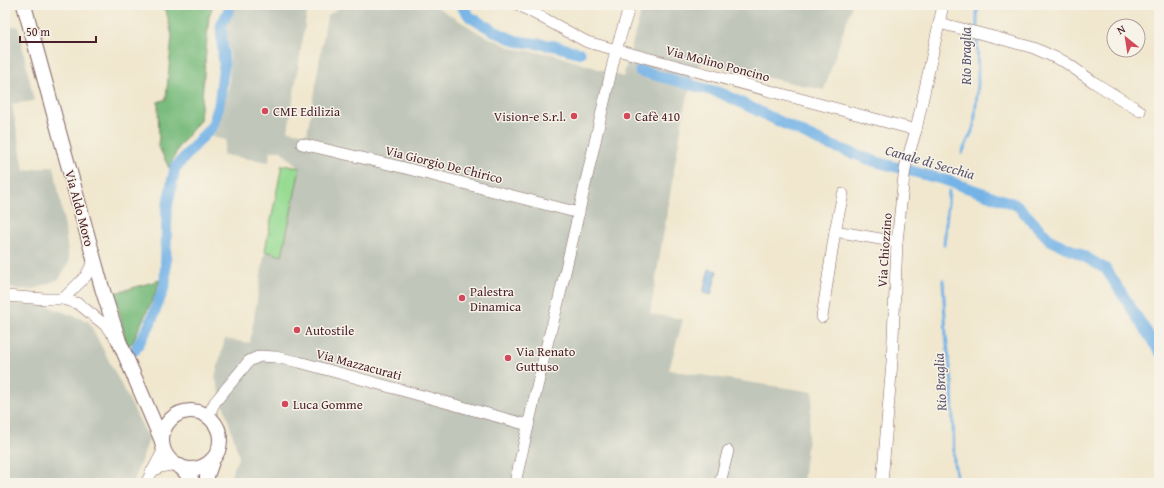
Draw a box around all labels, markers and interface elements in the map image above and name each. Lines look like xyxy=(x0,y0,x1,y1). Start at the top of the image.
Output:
scale bar xyxy=(20,18,96,44)
north arrow xyxy=(1106,18,1146,58)
text: N xyxy=(1114,20,1129,38)
text: 50 m xyxy=(26,23,50,40)
water label: Rio Braglia xyxy=(956,26,976,86)
street label: Via Molino Poncino xyxy=(664,40,772,87)
place label: CME Edilizia xyxy=(273,102,341,121)
marker: CME Edilizia xyxy=(260,106,270,116)
place label: Vision-e S.r.l. xyxy=(494,107,566,126)
place label: Cafè 410 xyxy=(635,107,680,126)
marker: Vision-e S.r.l. xyxy=(569,111,579,121)
marker: Cafè 410 xyxy=(622,111,632,121)
water label: Canale di Secchia xyxy=(883,140,977,184)
street label: Via Giorgio De Chirico xyxy=(383,141,505,188)
street label: Via Aldo Moro xyxy=(60,168,99,249)
street label: Via Chiozzino xyxy=(872,212,897,288)
place label: Palestra Dinamica xyxy=(470,282,522,316)
marker: Palestra Dinamica xyxy=(457,293,467,303)
place label: Autostile xyxy=(305,321,354,340)
marker: Autostile xyxy=(292,325,302,335)
place label: Via Renato Guttuso xyxy=(516,342,576,376)
street label: Via Mazzacurati xyxy=(314,344,404,385)
water label: Rio Braglia xyxy=(928,352,952,413)
marker: Via Renato Guttuso xyxy=(503,353,513,363)
place label: Luca Gomme xyxy=(293,395,363,414)
marker: Luca Gomme xyxy=(280,399,290,409)

